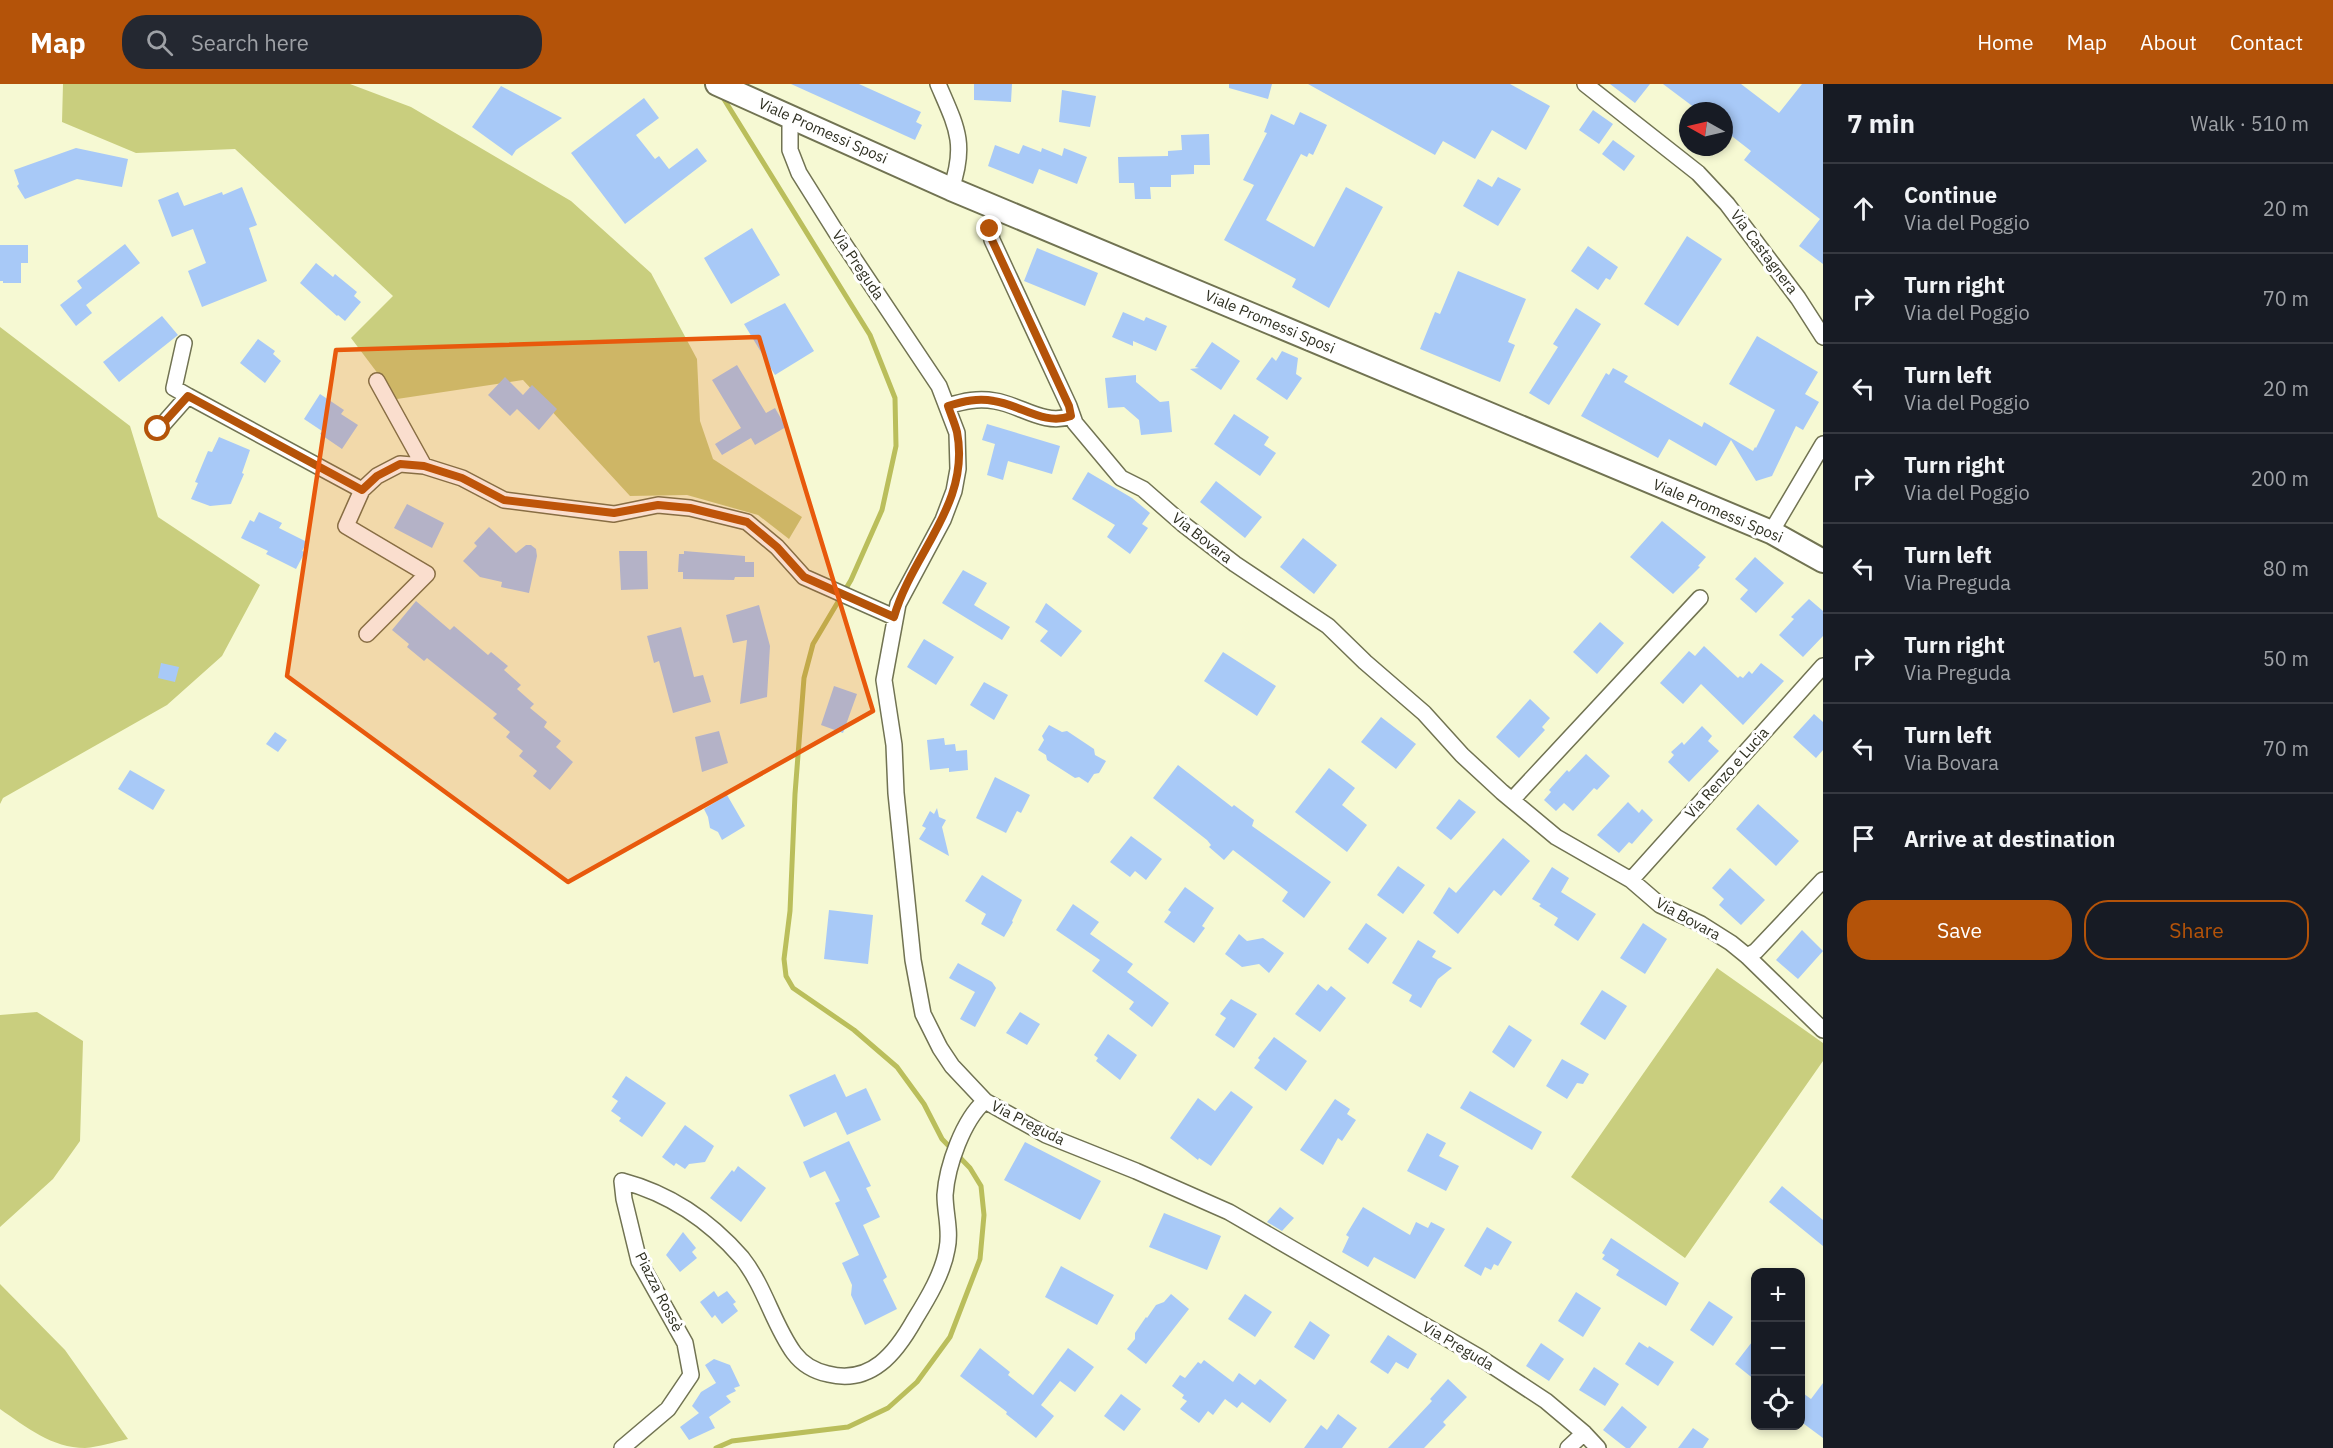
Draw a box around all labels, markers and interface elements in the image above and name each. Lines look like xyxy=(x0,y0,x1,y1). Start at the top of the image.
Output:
search box xyxy=(122,15,542,69)
text: Map xyxy=(30,24,86,61)
icon: search xyxy=(143,26,176,59)
text: Search here xyxy=(191,28,309,57)
text: Home xyxy=(1977,28,2034,56)
text: Map xyxy=(2067,28,2107,56)
text: About xyxy=(2140,28,2197,56)
text: Contact xyxy=(2230,28,2303,56)
street label: Viale Promessi Sposi xyxy=(756,93,891,168)
north arrow xyxy=(1679,102,1733,156)
text: 7 min xyxy=(1847,106,1915,140)
text: Walk · 510 m xyxy=(2191,110,2309,137)
text: Continue xyxy=(1904,180,1997,209)
icon: ahead xyxy=(1847,192,1880,225)
text: 20 m xyxy=(2263,195,2309,222)
street label: Via Castagnera xyxy=(1727,206,1802,297)
text: Via del Poggio xyxy=(1904,209,2030,236)
route end xyxy=(976,215,1002,241)
street label: Via Preguda xyxy=(828,226,889,303)
text: Turn right xyxy=(1904,270,2005,299)
icon: right xyxy=(1847,282,1880,315)
text: 70 m xyxy=(2263,285,2309,312)
street label: Viale Promessi Sposi xyxy=(1202,286,1338,358)
text: Via del Poggio xyxy=(1904,299,2030,326)
text: Turn left xyxy=(1904,360,1992,389)
icon: left xyxy=(1847,372,1880,405)
text: 20 m xyxy=(2263,375,2309,402)
text: Via del Poggio xyxy=(1904,389,2030,416)
route start xyxy=(144,415,170,441)
text: Turn right xyxy=(1904,450,2005,479)
icon: right xyxy=(1847,462,1880,495)
text: 200 m xyxy=(2251,465,2309,492)
street label: Viale Promessi Sposi xyxy=(1650,475,1786,547)
text: Via del Poggio xyxy=(1904,479,2030,506)
street label: Via Bovara xyxy=(1168,508,1236,567)
text: Turn left xyxy=(1904,540,1992,569)
icon: left xyxy=(1847,552,1880,585)
text: 80 m xyxy=(2263,555,2309,582)
text: Via Preguda xyxy=(1904,569,2011,596)
text: Turn right xyxy=(1904,630,2005,659)
icon: right xyxy=(1847,642,1880,675)
text: 50 m xyxy=(2263,645,2309,672)
text: Via Preguda xyxy=(1904,659,2011,686)
text: Turn left xyxy=(1904,720,1992,749)
street label: Via Renzo e Lucia xyxy=(1681,723,1773,822)
icon: left xyxy=(1847,732,1880,765)
text: 70 m xyxy=(2263,735,2309,762)
text: Via Bovara xyxy=(1904,749,1999,776)
icon: arrive xyxy=(1847,822,1880,855)
text: Arrive at destination xyxy=(1904,824,2115,853)
street label: Via Bovara xyxy=(1652,893,1724,944)
button: Save xyxy=(1847,900,2072,960)
button: Share xyxy=(2084,900,2309,960)
street label: Via Preguda xyxy=(988,1096,1068,1149)
street label: Piazza Rossè xyxy=(631,1249,688,1335)
map controls xyxy=(1751,1268,1805,1430)
button: + xyxy=(1751,1268,1805,1322)
street label: Via Preguda xyxy=(1419,1317,1497,1374)
button: − xyxy=(1751,1322,1805,1376)
button: locate xyxy=(1751,1376,1805,1430)

